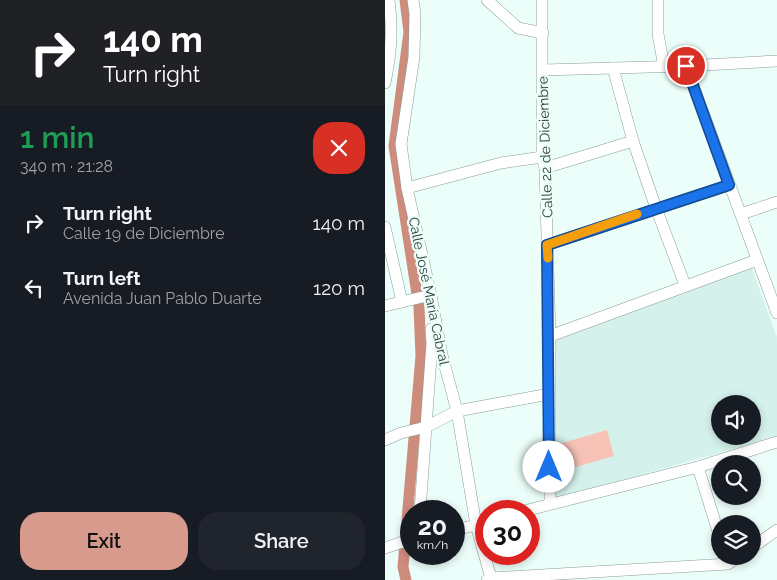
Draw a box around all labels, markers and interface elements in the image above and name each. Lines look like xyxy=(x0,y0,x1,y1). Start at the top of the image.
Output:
text: 140 m xyxy=(103,19,203,60)
icon: right xyxy=(20,20,85,85)
pin xyxy=(665,45,707,87)
icon: arrive xyxy=(672,52,700,80)
text: Turn right xyxy=(103,61,200,87)
street label: Calle 22 de Diciembre xyxy=(535,76,555,218)
text: 1 min xyxy=(20,120,95,155)
button: close xyxy=(313,122,365,174)
text: 340 m · 21:28 xyxy=(20,157,113,176)
text: Turn right xyxy=(63,202,152,224)
icon: right xyxy=(20,209,48,237)
text: 140 m xyxy=(313,212,365,234)
street label: Calle José María Cabral xyxy=(405,216,453,367)
text: Calle 19 de Diciembre xyxy=(63,224,225,243)
text: Turn left xyxy=(63,267,140,289)
icon: left xyxy=(20,274,48,302)
text: 120 m xyxy=(313,277,365,299)
text: Avenida Juan Pablo Duarte xyxy=(63,289,262,308)
map controls xyxy=(711,395,761,565)
button: sound xyxy=(711,395,761,445)
position arrow xyxy=(522,440,574,492)
button: search xyxy=(711,455,761,505)
speed limit sign: 30 xyxy=(475,500,540,565)
text: 20 xyxy=(418,511,447,541)
button: Exit xyxy=(20,512,188,570)
button: Share xyxy=(198,512,365,570)
button: layers xyxy=(711,515,761,565)
text: km/h xyxy=(417,538,448,552)

